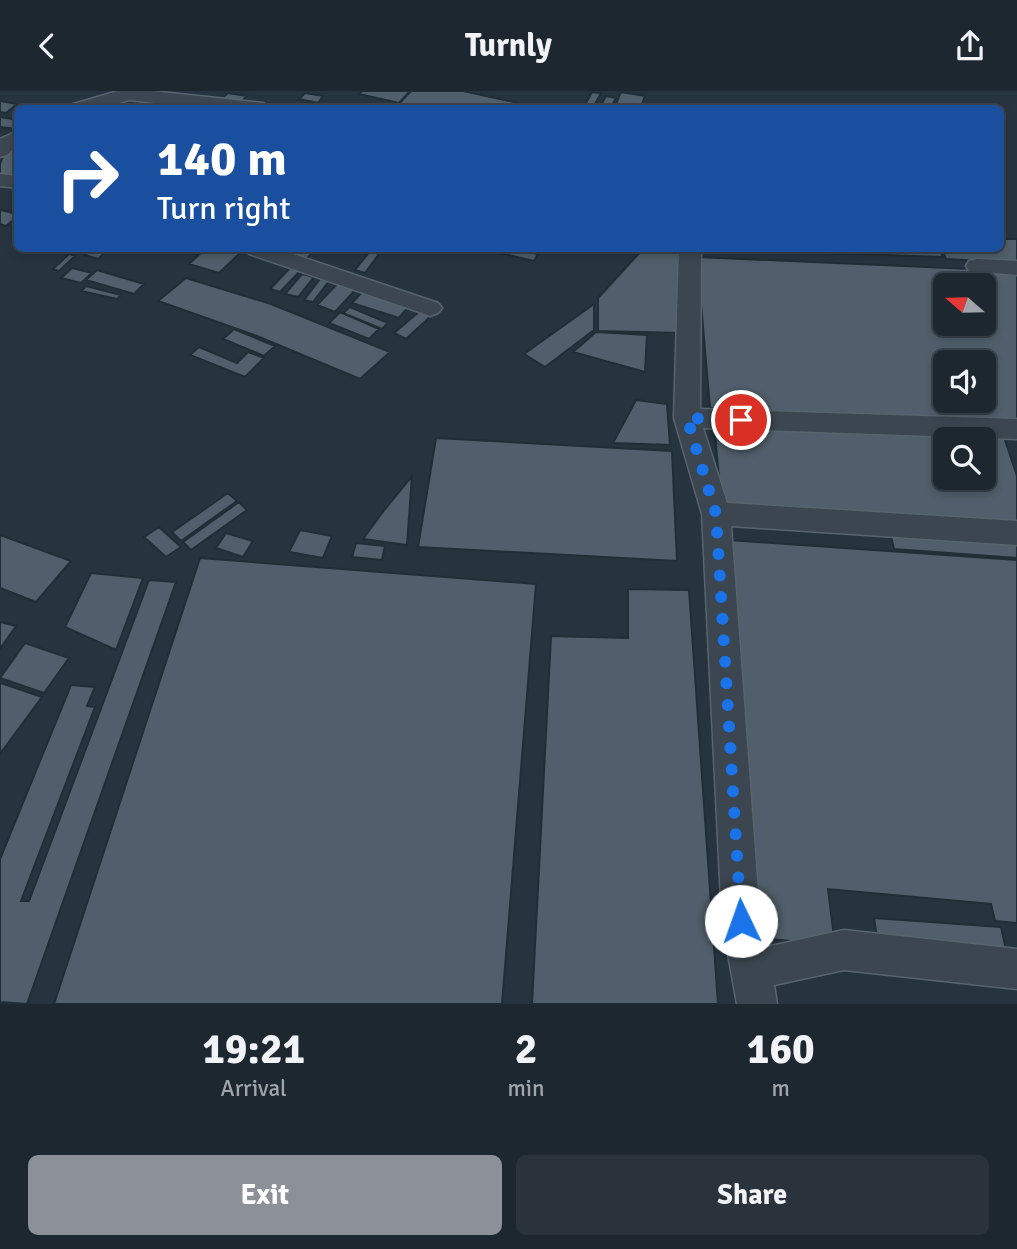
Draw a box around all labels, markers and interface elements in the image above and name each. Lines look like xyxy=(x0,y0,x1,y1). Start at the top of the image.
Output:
text: Turnly xyxy=(465,26,552,65)
icon: back xyxy=(28,27,66,65)
icon: share xyxy=(951,27,989,65)
text: 140 m xyxy=(157,129,287,189)
icon: right xyxy=(42,133,133,224)
text: Turn right xyxy=(157,189,290,228)
north arrow xyxy=(933,273,996,336)
map controls xyxy=(933,273,996,490)
button: sound xyxy=(933,350,996,413)
pin xyxy=(711,390,771,450)
icon: arrive xyxy=(722,401,760,439)
button: search xyxy=(933,427,996,490)
position arrow xyxy=(704,884,778,958)
text: 19:21 xyxy=(202,1024,305,1075)
text: 2 xyxy=(515,1024,537,1075)
text: 160 xyxy=(747,1024,815,1075)
text: Arrival xyxy=(221,1074,287,1103)
text: min xyxy=(507,1074,545,1103)
text: m xyxy=(772,1074,790,1103)
button: Exit xyxy=(28,1155,502,1235)
button: Share xyxy=(516,1155,989,1235)

